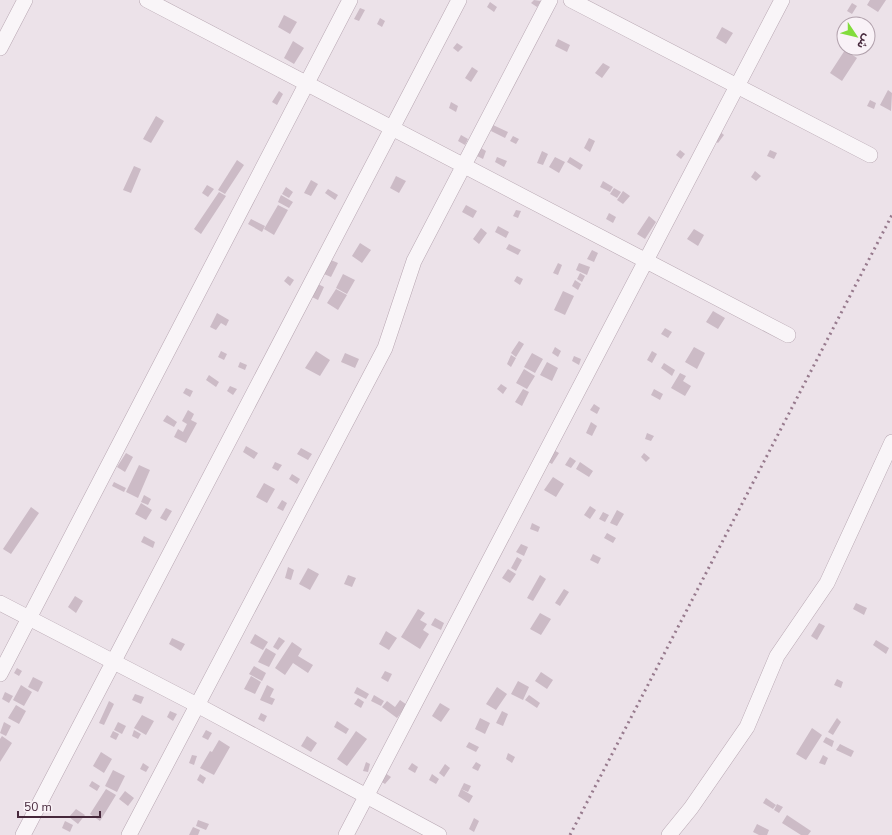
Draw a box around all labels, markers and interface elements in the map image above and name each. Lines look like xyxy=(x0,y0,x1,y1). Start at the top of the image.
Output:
north arrow xyxy=(836,16,876,56)
text: ش xyxy=(853,31,874,52)
scale bar xyxy=(18,793,100,819)
text: 50 m xyxy=(24,799,52,815)

